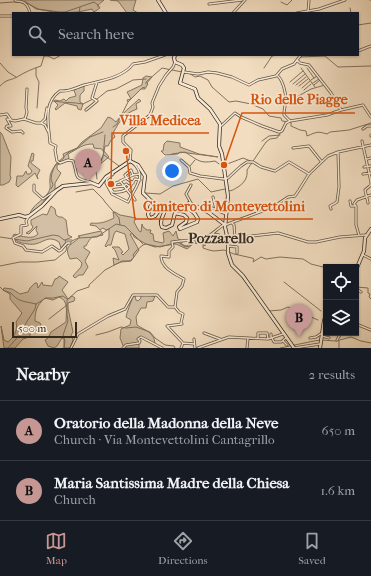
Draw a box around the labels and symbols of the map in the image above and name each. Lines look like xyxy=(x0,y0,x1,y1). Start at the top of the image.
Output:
callout: Rio delle Piagge xyxy=(242,87,355,113)
text: Rio delle Piagge xyxy=(250,91,348,108)
callout: Villa Medicea xyxy=(112,107,209,133)
text: Villa Medicea xyxy=(118,112,201,129)
pin: A xyxy=(75,149,101,182)
your location xyxy=(162,161,182,181)
callout: Cimitero di Montevettolini xyxy=(135,193,313,219)
text: Cimitero di Montevettolini xyxy=(143,198,306,215)
district label: Pozzarello xyxy=(188,229,254,247)
pin: B xyxy=(286,304,312,337)
scale bar xyxy=(12,320,77,339)

